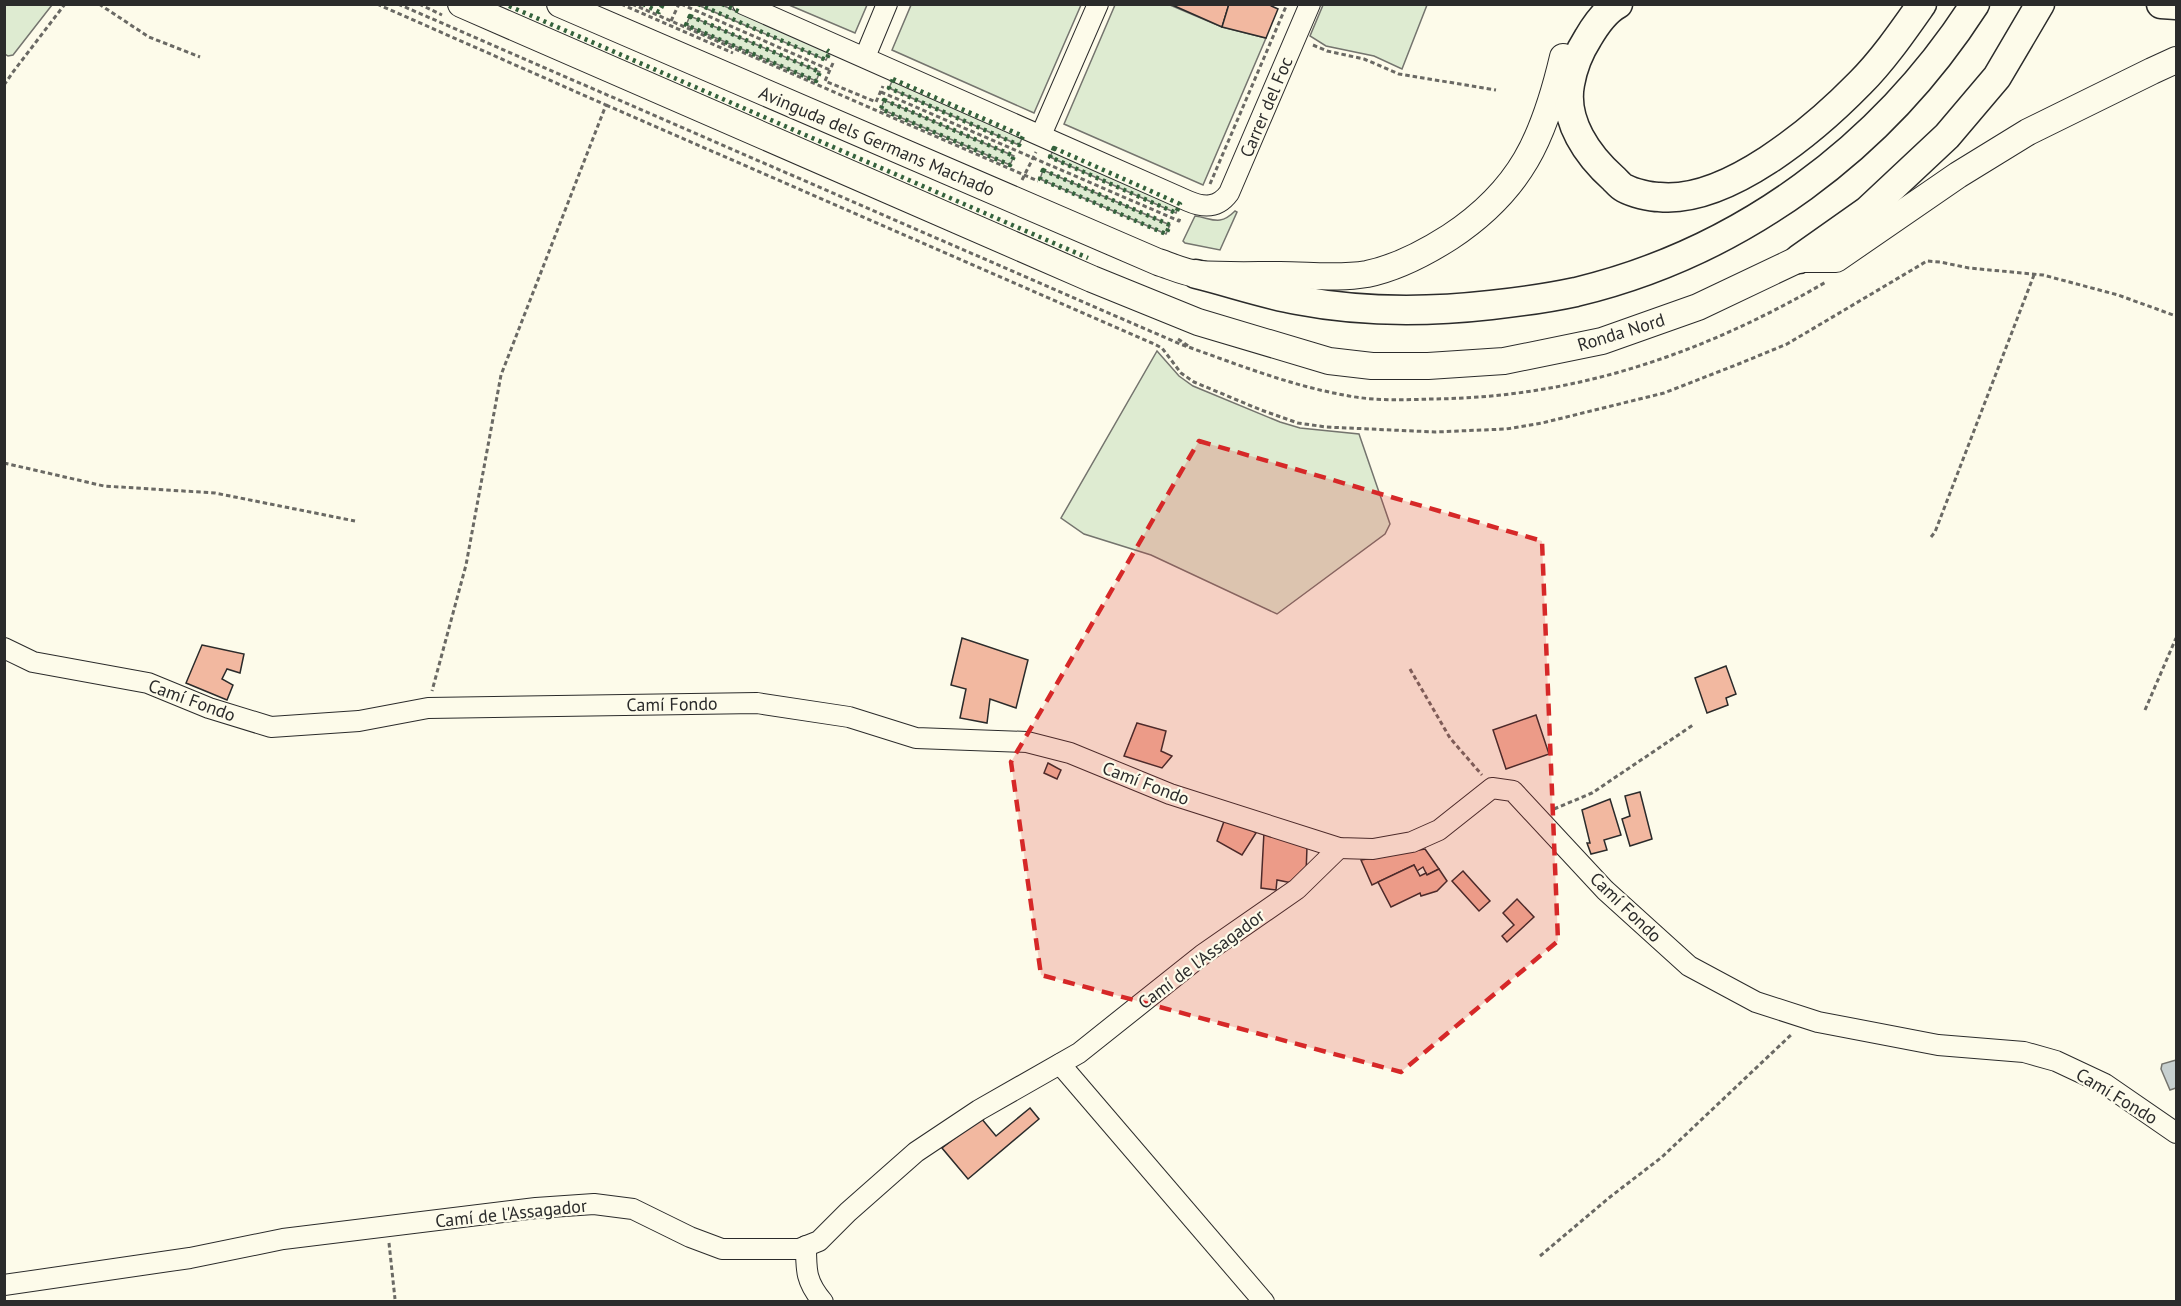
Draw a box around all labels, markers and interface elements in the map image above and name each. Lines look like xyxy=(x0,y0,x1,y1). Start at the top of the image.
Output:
street label: Carrer del Foc xyxy=(1234,53,1298,161)
street label: Avinguda dels Germans Machado xyxy=(756,81,998,201)
street label: Ronda Nord xyxy=(1574,308,1668,356)
street label: Camí Fondo xyxy=(145,674,239,726)
street label: Camí Fondo xyxy=(626,692,718,716)
street label: Camí Fondo xyxy=(1099,756,1193,810)
street label: Camí Fondo xyxy=(1585,867,1667,947)
street label: Camí de l'Assagador xyxy=(1133,904,1269,1014)
street label: Camí Fondo xyxy=(2072,1063,2162,1129)
street label: Camí de l'Assagador xyxy=(434,1194,588,1232)

